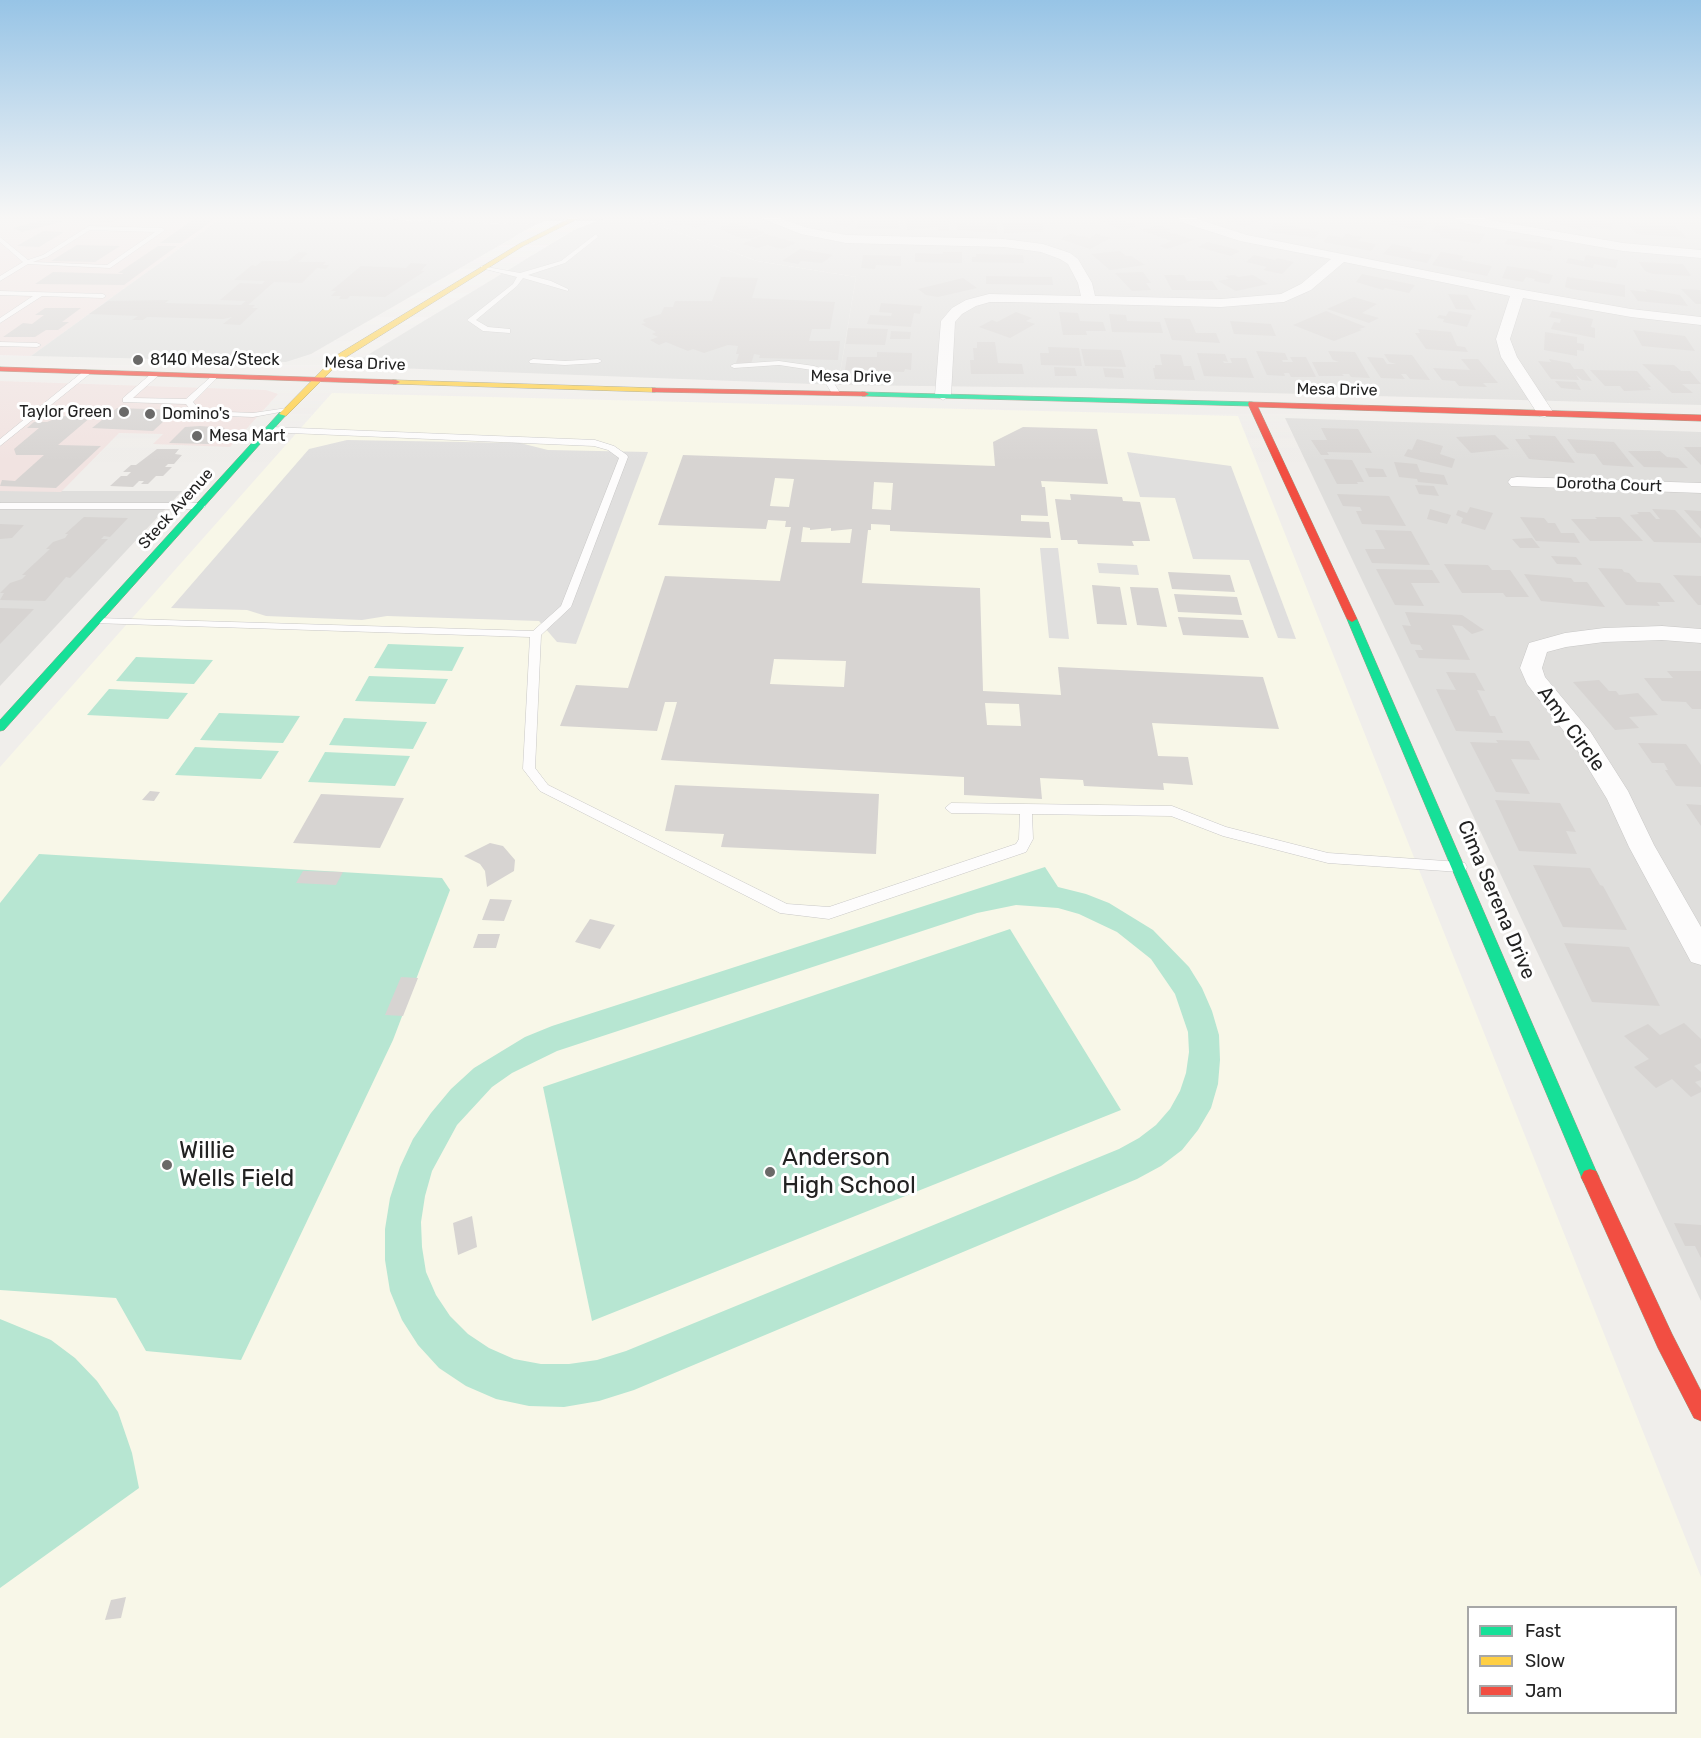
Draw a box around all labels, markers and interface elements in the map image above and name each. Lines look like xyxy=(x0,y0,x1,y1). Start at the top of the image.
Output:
place label: 8140 Mesa/Steck xyxy=(150,350,279,370)
marker: 8140 Mesa/Steck xyxy=(131,353,145,367)
street label: Mesa Drive xyxy=(324,353,406,375)
street label: Mesa Drive xyxy=(810,367,892,387)
street label: Mesa Drive xyxy=(1296,380,1378,400)
place label: Taylor Green xyxy=(19,402,112,422)
place label: Domino's xyxy=(162,404,230,424)
marker: Taylor Green xyxy=(117,405,131,419)
marker: Domino's xyxy=(143,407,157,421)
place label: Mesa Mart xyxy=(209,426,285,446)
marker: Mesa Mart xyxy=(190,429,204,443)
street label: Steck Avenue xyxy=(135,465,217,553)
street label: Dorotha Court xyxy=(1556,474,1662,496)
street label: Amy Circle xyxy=(1532,682,1610,776)
street label: Cima Serena Drive xyxy=(1452,817,1540,983)
place label: Willie Wells Field xyxy=(179,1137,294,1193)
place label: Anderson High School xyxy=(782,1144,916,1200)
marker: Willie Wells Field xyxy=(160,1158,174,1172)
marker: Anderson High School xyxy=(763,1165,777,1179)
legend xyxy=(1467,1606,1677,1714)
text: Fast xyxy=(1525,1620,1561,1642)
text: Slow xyxy=(1525,1650,1565,1672)
text: Jam xyxy=(1525,1680,1562,1702)

